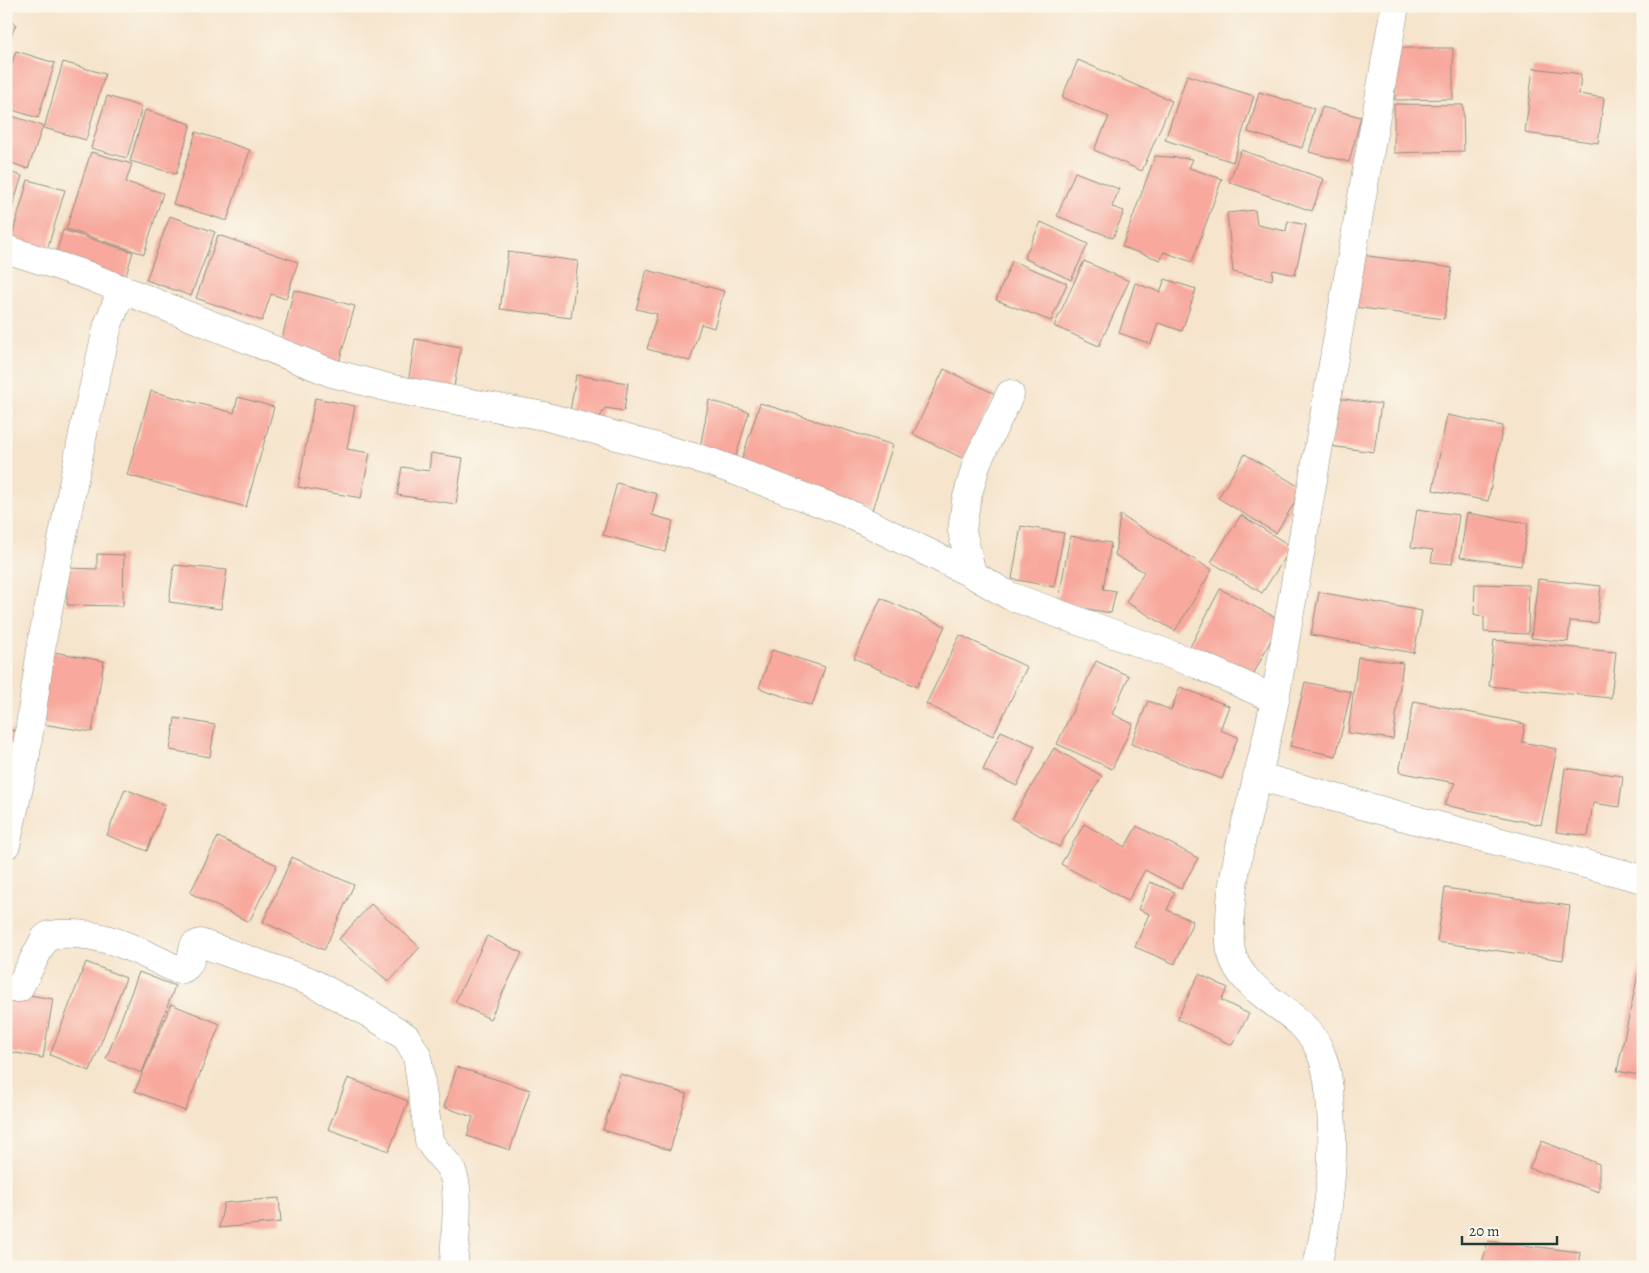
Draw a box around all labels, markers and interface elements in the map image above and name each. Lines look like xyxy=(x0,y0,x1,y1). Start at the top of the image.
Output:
scale bar xyxy=(1462,1213,1556,1245)
text: 20 m xyxy=(1469,1221,1500,1241)

